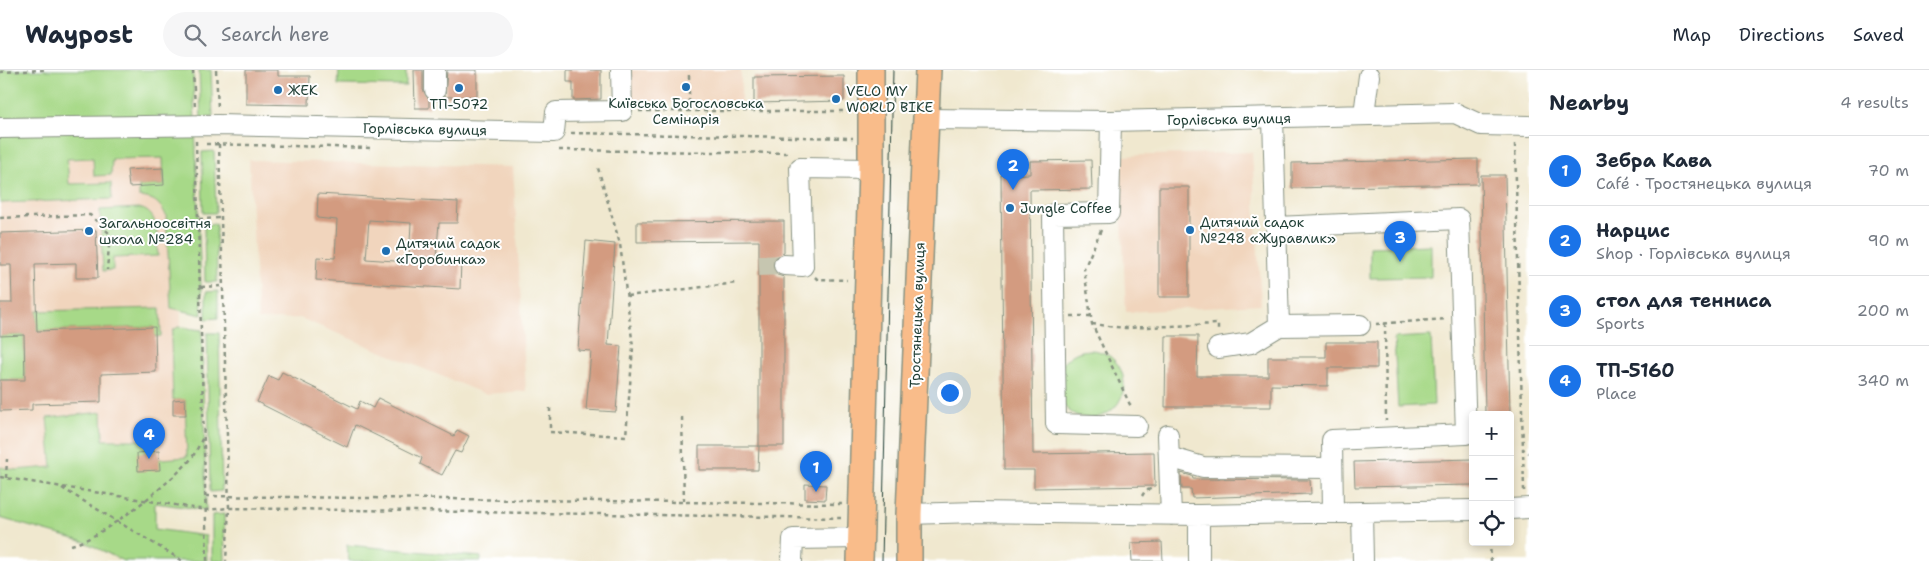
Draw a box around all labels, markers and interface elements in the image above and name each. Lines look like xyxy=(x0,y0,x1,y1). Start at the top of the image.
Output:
search box xyxy=(163,12,513,57)
text: Waypost xyxy=(25,19,133,51)
icon: search xyxy=(181,21,209,49)
text: Search here xyxy=(221,22,329,47)
text: Map xyxy=(1673,23,1711,47)
text: Directions xyxy=(1739,23,1825,47)
text: Saved xyxy=(1853,23,1904,47)
place label: ЖЕК xyxy=(288,81,318,99)
marker: Київська Богословська Семінарія xyxy=(680,81,692,93)
marker: ТП-5072 xyxy=(453,82,465,94)
place label: VELO MY WORLD BIKE xyxy=(846,82,934,116)
marker: ЖЕК xyxy=(272,84,284,96)
text: Nearby xyxy=(1549,89,1629,117)
text: 4 results xyxy=(1840,92,1909,113)
marker: VELO MY WORLD BIKE xyxy=(830,93,842,105)
place label: Київська Богословська Семінарія xyxy=(608,94,764,128)
place label: ТП-5072 xyxy=(430,95,488,113)
street label: Горлівська вулиця xyxy=(1167,109,1291,129)
street label: Горлівська вулиця xyxy=(363,119,487,139)
text: Зебра Кава xyxy=(1596,148,1712,173)
pin: 2 xyxy=(997,149,1029,190)
text: 1 xyxy=(1561,160,1569,181)
text: 70 m xyxy=(1868,160,1909,181)
text: Café · Тростянецька вулиця xyxy=(1596,173,1812,194)
place label: Jungle Coffee xyxy=(1020,199,1112,217)
marker: Jungle Coffee xyxy=(1004,202,1016,214)
place label: Дитячий садок №248 «Журавлик» xyxy=(1200,213,1336,247)
place label: Загальноосвітня школа №284 xyxy=(99,214,211,248)
text: Нарцис xyxy=(1596,218,1670,243)
pin: 3 xyxy=(1384,221,1416,262)
marker: Дитячий садок №248 «Журавлик» xyxy=(1184,224,1196,236)
marker: Загальноосвітня школа №284 xyxy=(83,225,95,237)
text: 2 xyxy=(1559,230,1571,251)
text: 90 m xyxy=(1868,230,1909,251)
place label: Дитячий садок «Горобинка» xyxy=(396,234,501,268)
street label: Тростянецька вулиця xyxy=(905,242,929,388)
text: Shop · Горлівська вулиця xyxy=(1596,243,1791,264)
marker: Дитячий садок «Горобинка» xyxy=(380,245,392,257)
text: стол для тенниса xyxy=(1596,288,1772,313)
text: 3 xyxy=(1559,300,1571,321)
text: 200 m xyxy=(1857,300,1909,321)
text: Sports xyxy=(1596,313,1645,334)
text: ТП-5160 xyxy=(1596,358,1675,383)
text: 4 xyxy=(1559,370,1571,391)
text: 340 m xyxy=(1857,370,1909,391)
your location xyxy=(937,380,963,406)
text: Place xyxy=(1596,383,1637,404)
map controls xyxy=(1469,411,1514,546)
button: + xyxy=(1469,411,1514,456)
pin: 4 xyxy=(133,418,165,459)
pin: 1 xyxy=(800,451,832,492)
button: − xyxy=(1469,456,1514,501)
button: locate xyxy=(1469,501,1514,546)

